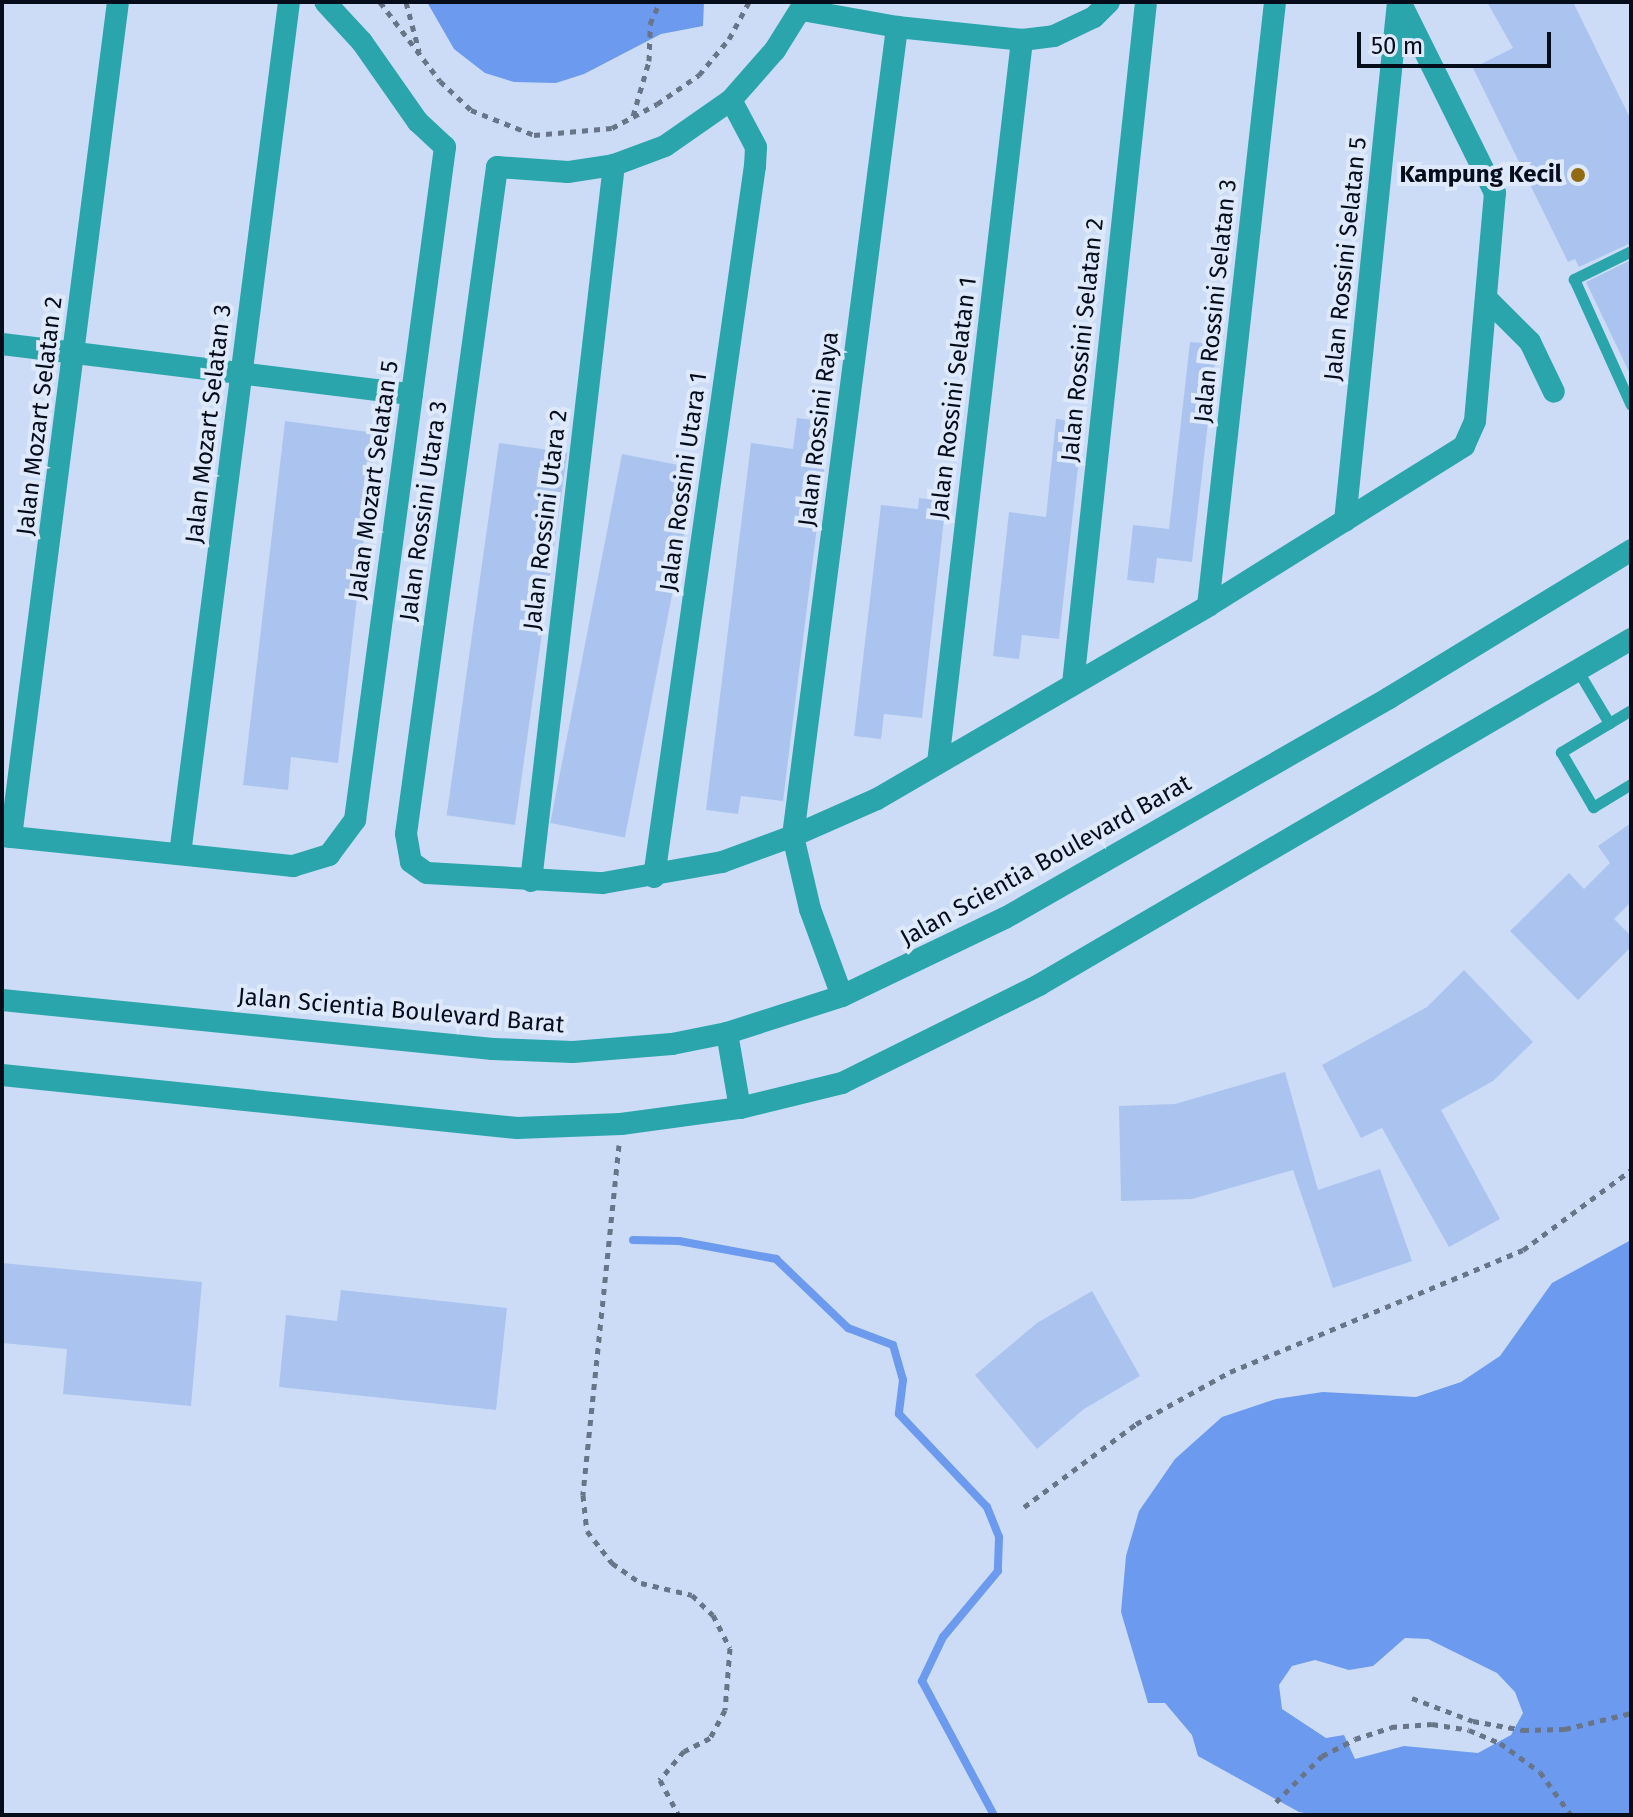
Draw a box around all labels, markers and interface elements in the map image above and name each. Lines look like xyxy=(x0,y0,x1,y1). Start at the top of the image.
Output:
scale bar xyxy=(1361,16,1555,66)
text: 50 m xyxy=(1371,32,1423,60)
street label: Jalan Rossini Selatan 5 xyxy=(1319,136,1373,382)
place label: Kampung Kecil xyxy=(1399,161,1562,189)
marker: Kampung Kecil xyxy=(1569,166,1587,184)
street label: Jalan Rossini Selatan 3 xyxy=(1189,178,1243,424)
street label: Jalan Rossini Selatan 2 xyxy=(1056,217,1110,463)
street label: Jalan Rossini Selatan 1 xyxy=(925,275,983,521)
street label: Jalan Mozart Selatan 2 xyxy=(11,295,69,537)
street label: Jalan Mozart Selatan 3 xyxy=(180,303,238,545)
street label: Jalan Rossini Raya xyxy=(793,330,845,528)
street label: Jalan Mozart Selatan 5 xyxy=(343,359,405,601)
street label: Jalan Rossini Utara 1 xyxy=(654,371,714,593)
street label: Jalan Rossini Utara 3 xyxy=(394,399,454,623)
street label: Jalan Rossini Utara 2 xyxy=(518,408,574,632)
street label: Jalan Scientia Boulevard Barat xyxy=(896,769,1196,953)
street label: Jalan Scientia Boulevard Barat xyxy=(236,982,566,1040)

